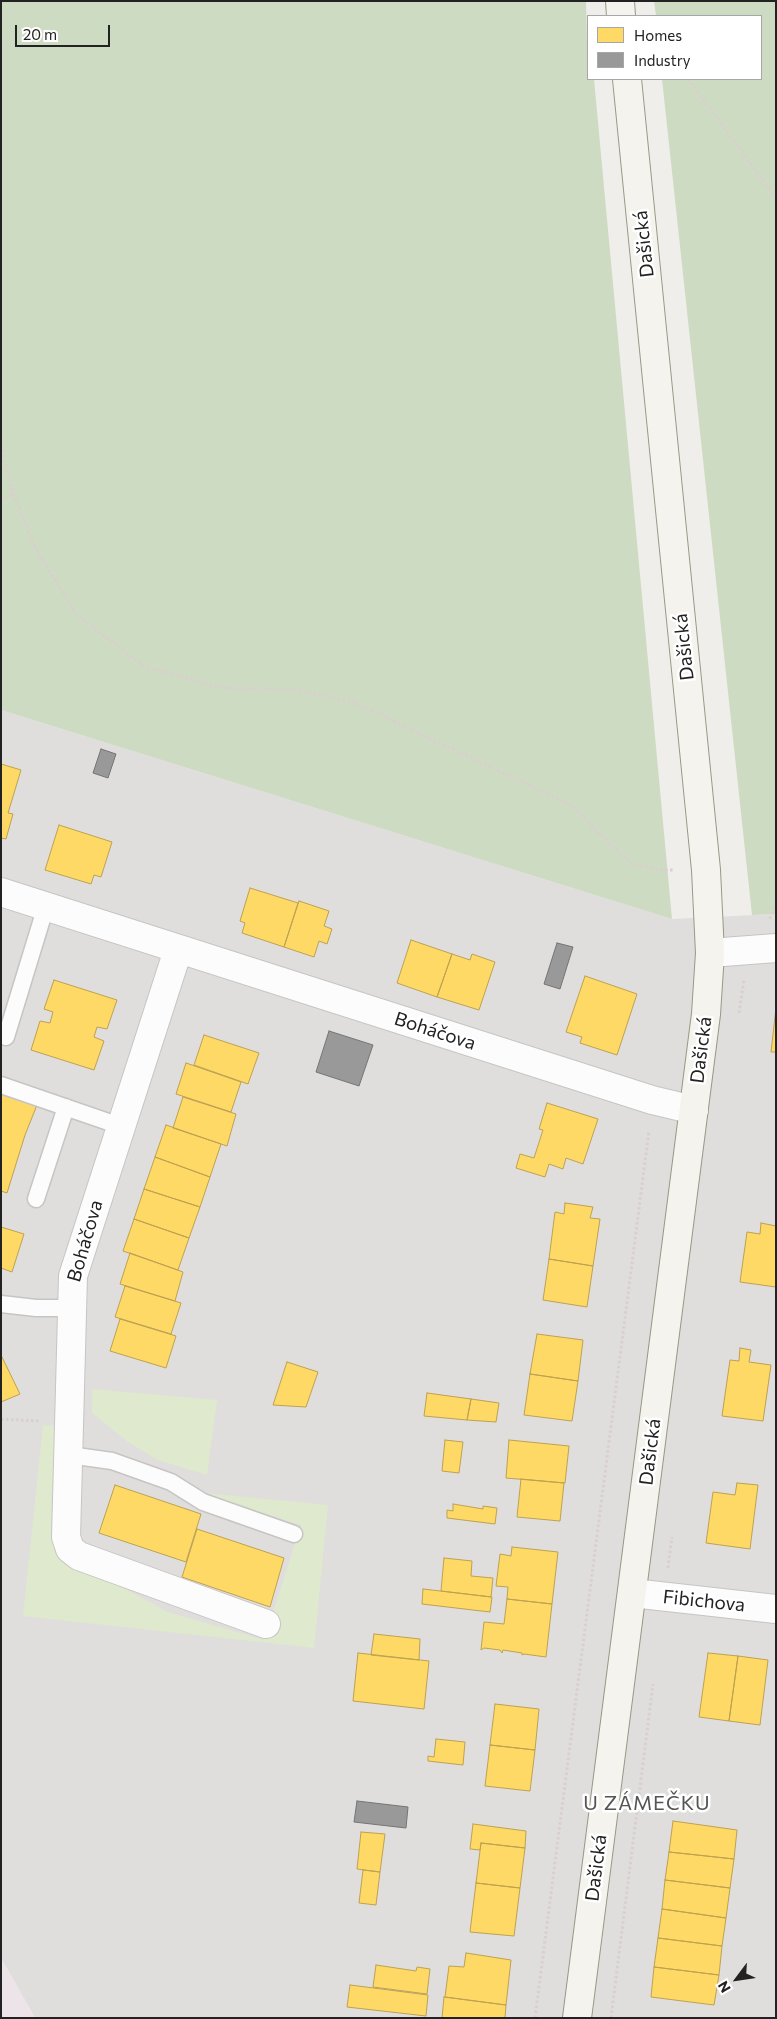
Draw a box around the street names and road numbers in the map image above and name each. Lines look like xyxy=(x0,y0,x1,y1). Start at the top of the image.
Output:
street label: Dašická xyxy=(629,209,659,279)
street label: Dašická xyxy=(669,612,699,682)
street label: Boháčova xyxy=(391,1007,479,1055)
street label: Dašická xyxy=(686,1015,716,1085)
street label: Boháčova xyxy=(62,1197,108,1285)
street label: Dašická xyxy=(635,1417,665,1487)
street label: Fibichova xyxy=(662,1585,746,1617)
street label: Dašická xyxy=(581,1833,611,1903)

